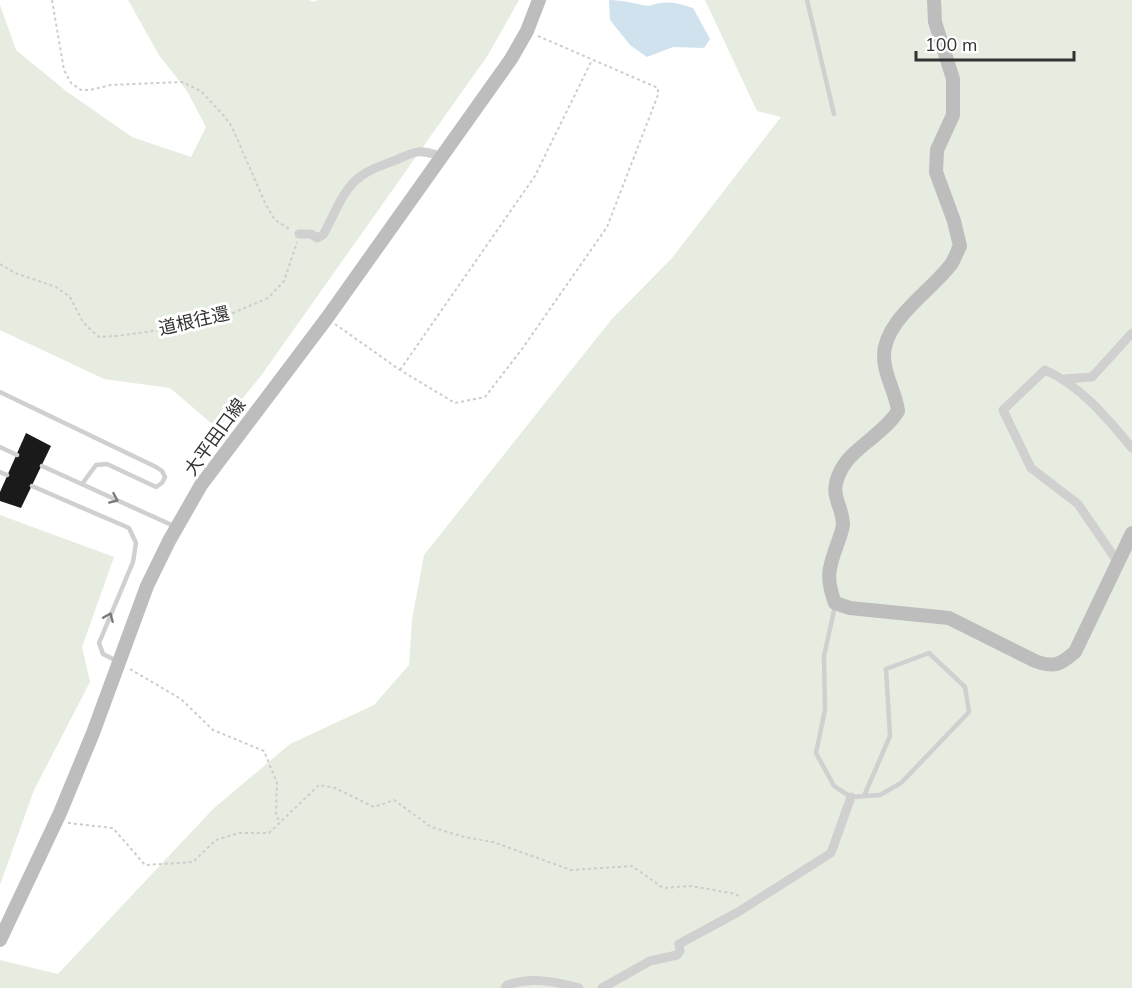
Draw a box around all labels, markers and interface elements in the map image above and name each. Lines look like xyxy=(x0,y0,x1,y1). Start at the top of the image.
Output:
scale bar xyxy=(916,24,1074,62)
text: 100 m xyxy=(925,33,977,57)
street label: 道根往還 xyxy=(156,301,232,341)
street label: 大平田口線 xyxy=(179,394,251,480)
one-way arrow xyxy=(108,491,119,503)
one-way arrow xyxy=(102,613,114,624)

